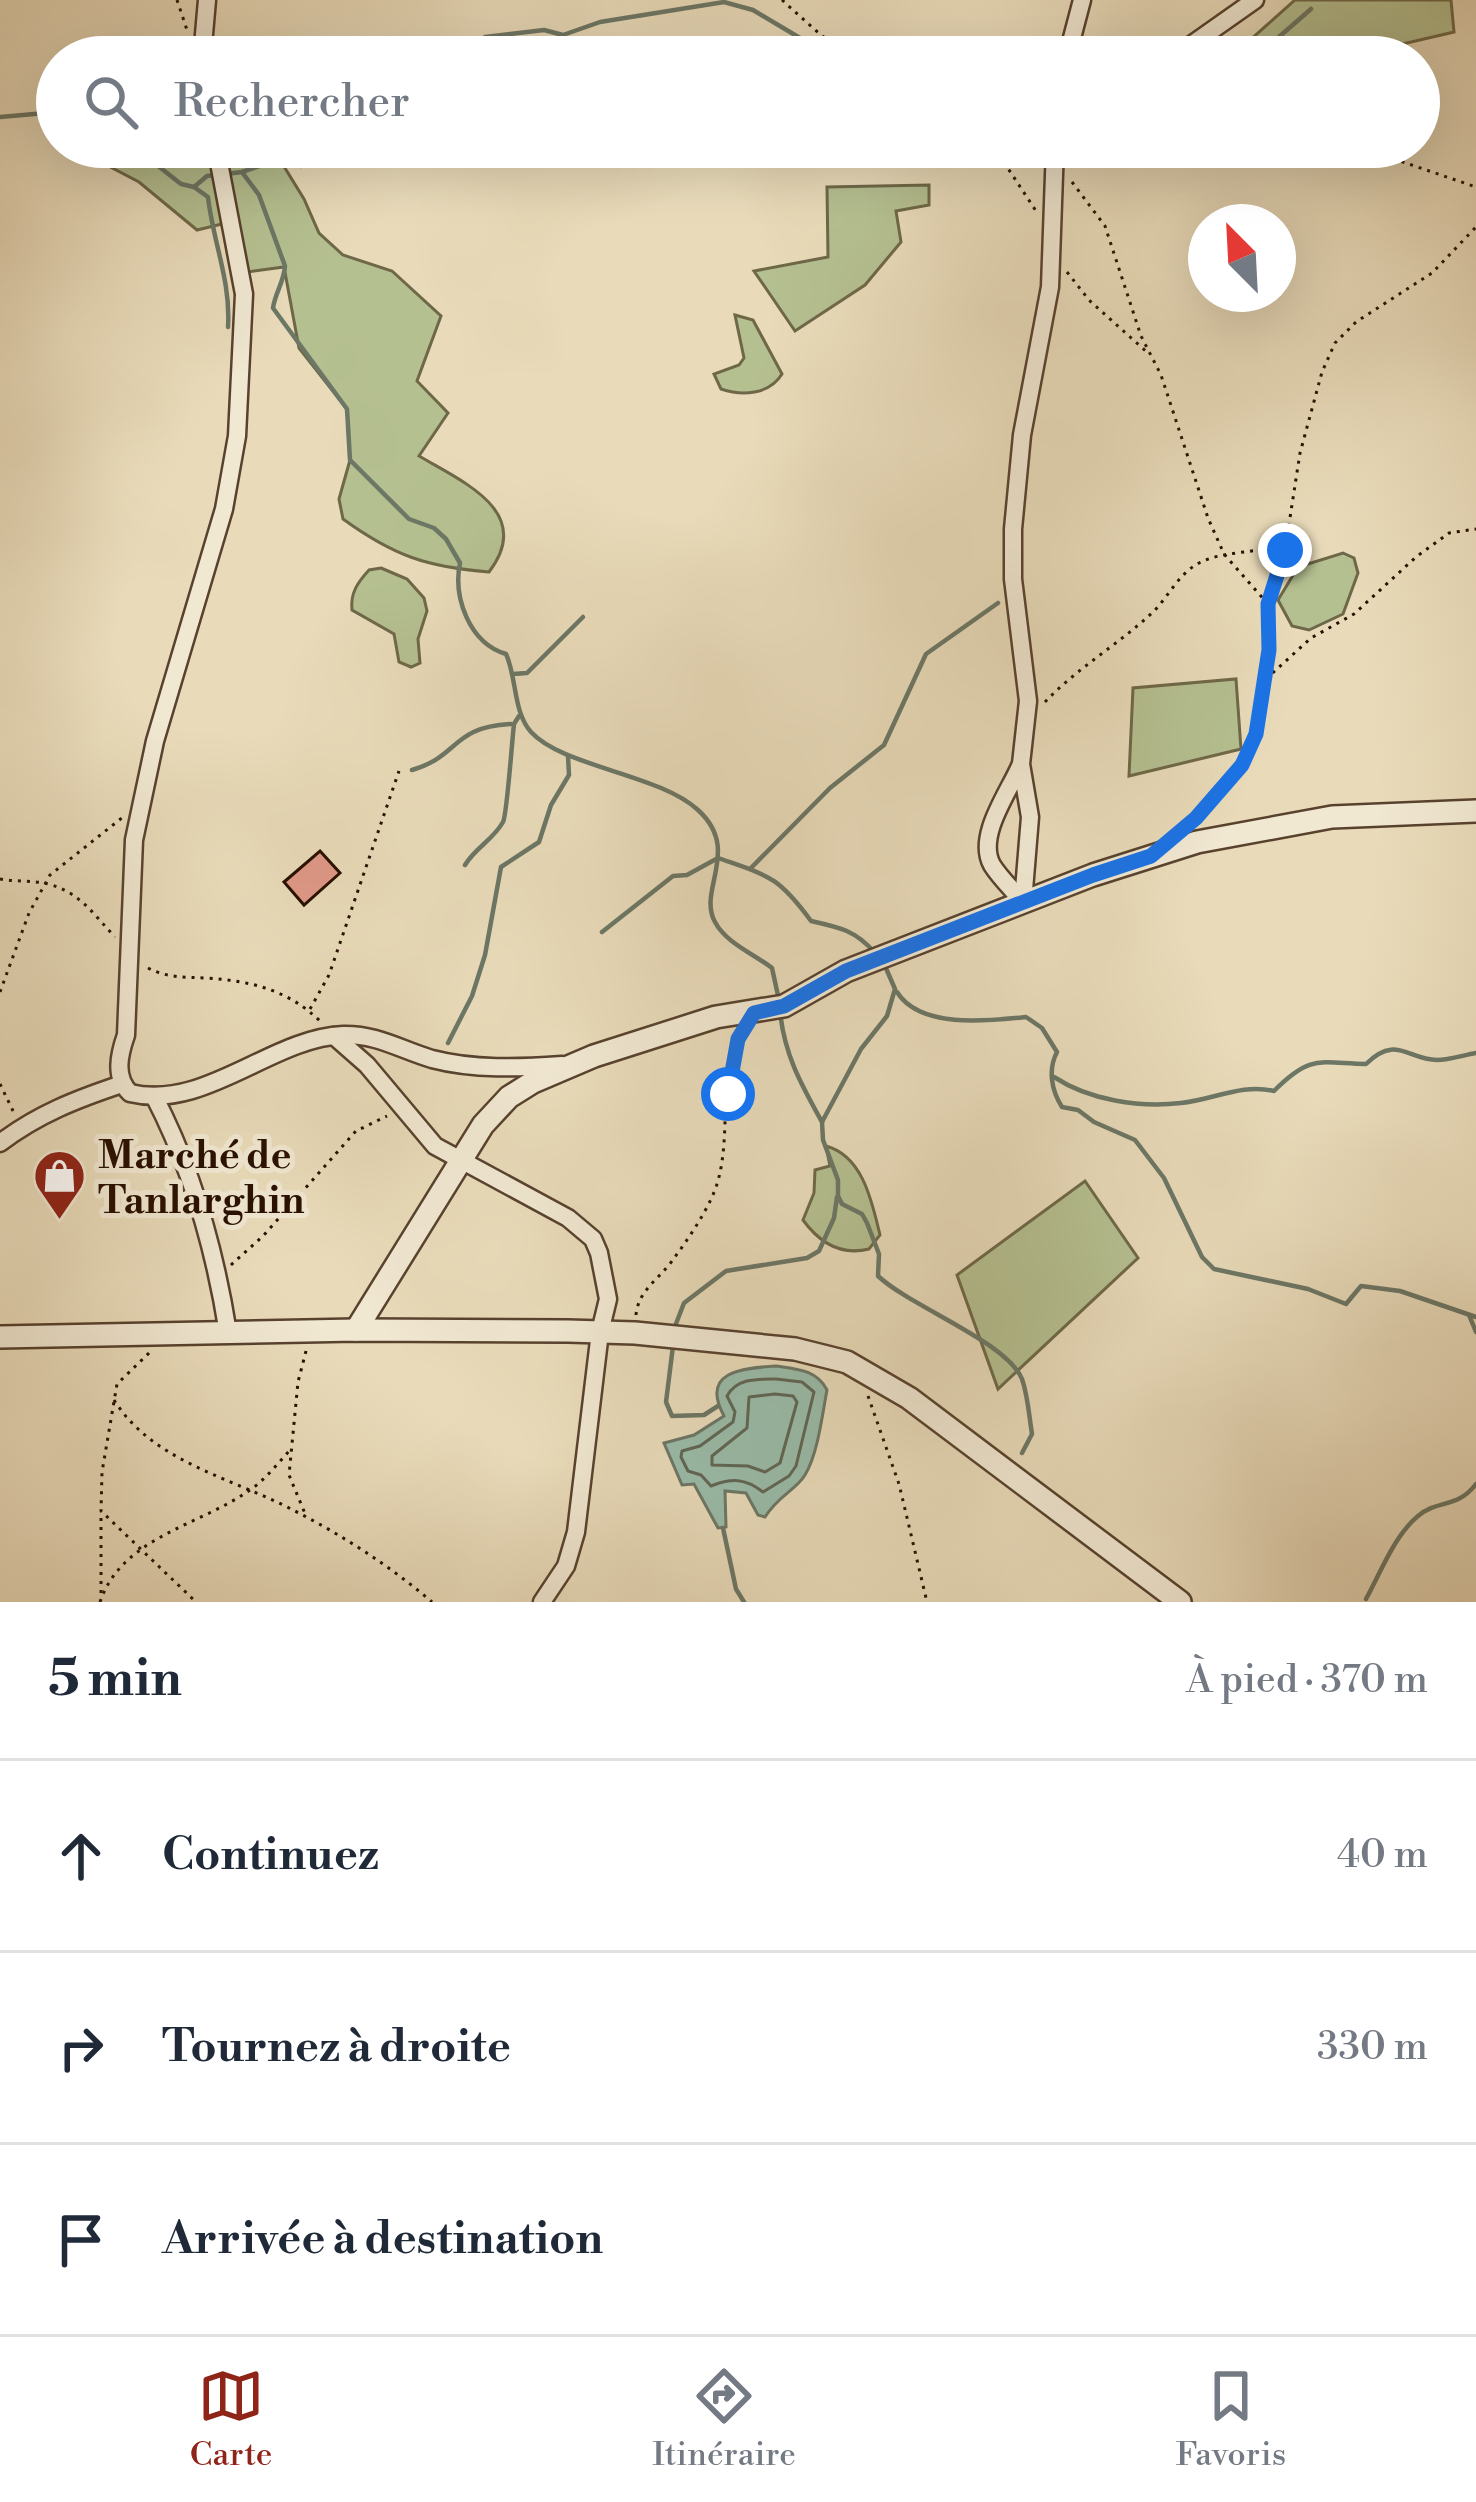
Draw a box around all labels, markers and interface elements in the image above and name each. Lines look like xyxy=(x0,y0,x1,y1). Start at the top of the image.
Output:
search box xyxy=(36,36,1440,168)
icon: search xyxy=(78,69,144,135)
text: Rechercher xyxy=(174,74,410,131)
north arrow xyxy=(1188,204,1296,312)
route end xyxy=(1258,523,1312,577)
route start xyxy=(701,1067,755,1121)
place label: Marché de Tanlarghin xyxy=(98,1132,304,1226)
shop icon: Marché de Tanlarghin xyxy=(31,1148,87,1222)
text: 5 min xyxy=(48,1648,182,1712)
text: À pied · 370 m xyxy=(1186,1656,1428,1705)
icon: ahead xyxy=(48,1823,114,1889)
text: Continuez xyxy=(162,1827,379,1884)
text: 40 m xyxy=(1337,1831,1428,1880)
icon: right xyxy=(48,2015,114,2081)
text: Tournez à droite xyxy=(162,2019,511,2076)
text: 330 m xyxy=(1317,2023,1428,2072)
icon: arrive xyxy=(48,2207,114,2273)
text: Arrivée à destination xyxy=(162,2211,603,2268)
tab: Carte xyxy=(190,2363,272,2476)
tab: Itinéraire xyxy=(652,2363,796,2476)
tab: Favoris xyxy=(1176,2363,1286,2476)

